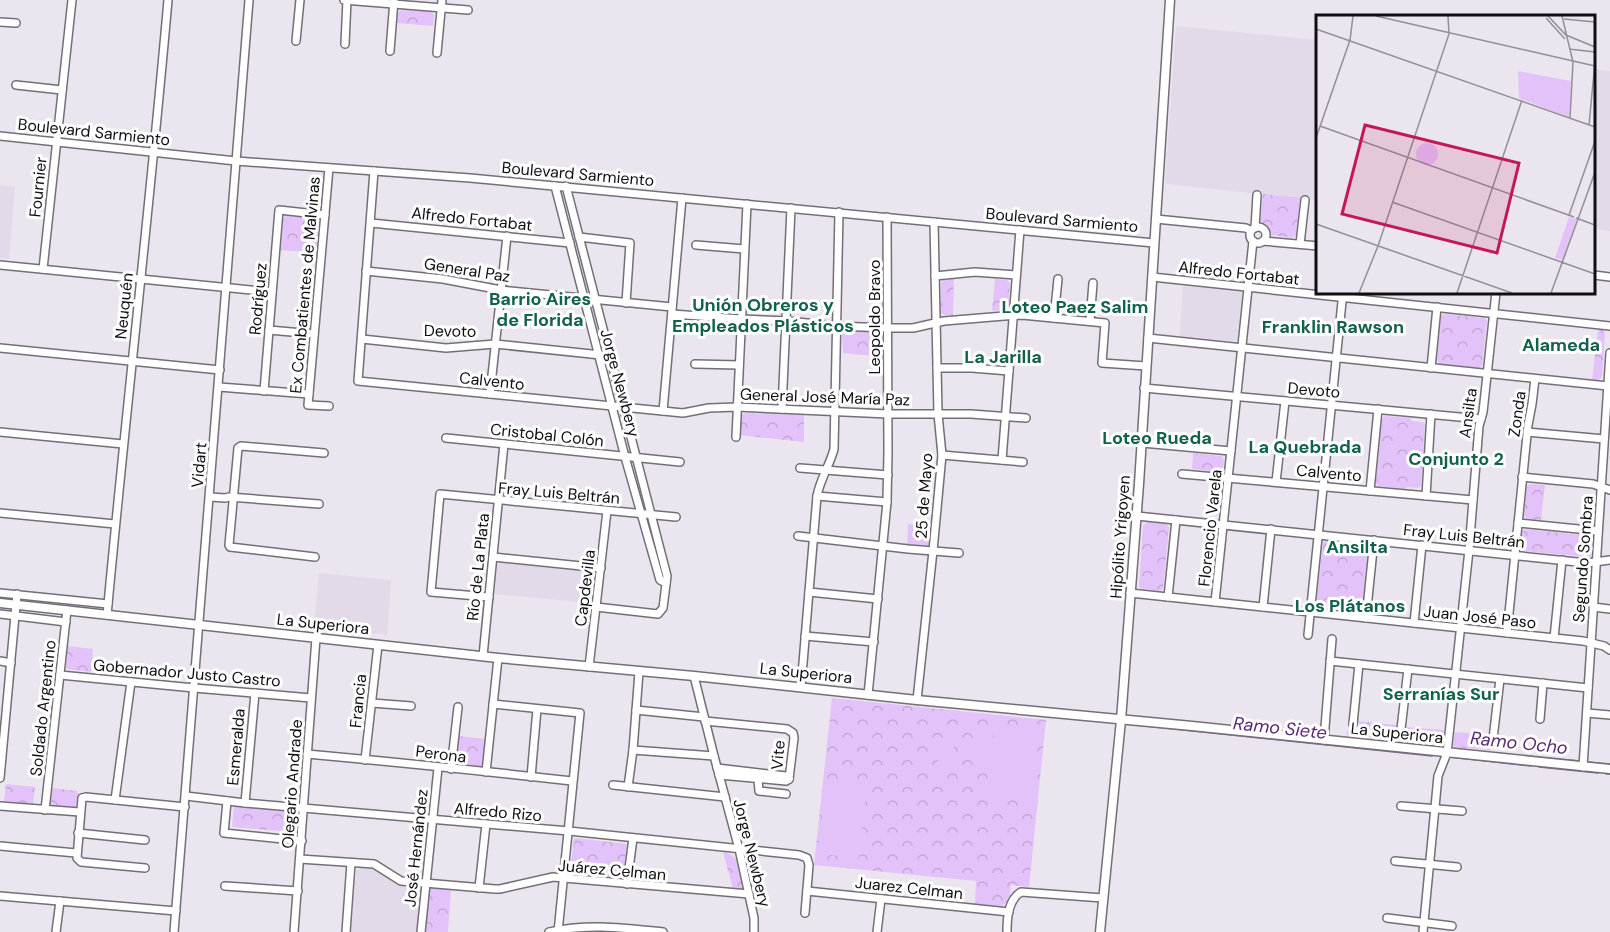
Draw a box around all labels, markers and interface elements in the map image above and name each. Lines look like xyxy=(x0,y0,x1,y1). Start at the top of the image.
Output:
inset map xyxy=(1316,15,1595,294)
street label: Boulevard Sarmiento xyxy=(17,114,171,150)
street label: Fournier xyxy=(24,156,52,218)
street label: Boulevard Sarmiento xyxy=(501,157,655,191)
street label: Ex Combatientes de Malvinas xyxy=(285,175,325,395)
street label: Alfredo Fortabat xyxy=(410,202,534,236)
street label: Boulevard Sarmiento xyxy=(985,203,1139,237)
street label: General Paz xyxy=(422,253,512,287)
street label: Alfredo Fortabat xyxy=(1177,256,1301,290)
street label: Leopoldo Bravo xyxy=(864,259,885,375)
street label: Rodríguez xyxy=(244,262,272,336)
street label: Neuquén xyxy=(110,272,138,340)
district label: Barrio Aires de Florida xyxy=(489,287,591,332)
district label: Unión Obreros y Empleados Plásticos xyxy=(672,293,854,338)
district label: Loteo Paez Salim xyxy=(1002,295,1148,319)
district label: Franklin Rawson xyxy=(1262,315,1404,339)
street label: Devoto xyxy=(424,320,476,342)
street label: Jorge Newbery xyxy=(595,327,645,439)
district label: Alameda xyxy=(1522,333,1600,357)
district label: La Jarilla xyxy=(964,345,1042,369)
street label: Calvento xyxy=(458,367,526,395)
street label: Devoto xyxy=(1287,377,1341,403)
street label: General José María Paz xyxy=(739,384,911,410)
street label: Ansilta xyxy=(1454,387,1482,439)
street label: Zonda xyxy=(1503,390,1531,438)
street label: Cristobal Colón xyxy=(489,419,605,451)
district label: Loteo Rueda xyxy=(1102,426,1212,450)
district label: La Quebrada xyxy=(1249,435,1361,459)
street label: Vidart xyxy=(187,441,211,489)
district label: Conjunto 2 xyxy=(1408,447,1504,471)
street label: 25 de Mayo xyxy=(911,452,937,540)
street label: Calvento xyxy=(1295,460,1363,486)
street label: Florencio Varela xyxy=(1193,468,1227,588)
street label: Hipólito Yrigoyen xyxy=(1105,475,1135,599)
street label: Fray Luis Beltrán xyxy=(497,477,621,509)
street label: Segundo Sombra xyxy=(1568,495,1598,623)
street label: Río de La Plata xyxy=(462,512,494,622)
street label: Fray Luis Beltrán xyxy=(1402,519,1526,553)
district label: Ansilta xyxy=(1326,535,1388,559)
street label: Capdevilla xyxy=(570,548,600,628)
district label: Los Plátanos xyxy=(1295,594,1405,618)
street label: Juan José Paso xyxy=(1423,601,1537,633)
street label: La Superiora xyxy=(276,609,370,639)
street label: Soldado Argentino xyxy=(25,639,61,777)
street label: Gobernador Justo Castro xyxy=(92,654,282,692)
street label: La Superiora xyxy=(759,658,853,688)
street label: Francia xyxy=(345,673,371,729)
district label: Serranías Sur xyxy=(1383,682,1499,706)
street label: Esmeralda xyxy=(222,708,250,786)
water label: Ramo Siete xyxy=(1232,711,1328,745)
street label: La Superiora xyxy=(1350,718,1444,748)
street label: Olegario Andrade xyxy=(277,719,307,849)
water label: Ramo Ocho xyxy=(1469,726,1569,760)
street label: Vite xyxy=(766,739,790,771)
street label: Perona xyxy=(414,740,468,768)
street label: José Hernández xyxy=(399,788,433,908)
street label: Jorge Newbery xyxy=(728,797,776,910)
street label: Alfredo Rizo xyxy=(453,798,543,826)
street label: Juárez Celman xyxy=(557,855,667,885)
street label: Juarez Celman xyxy=(854,872,964,904)

